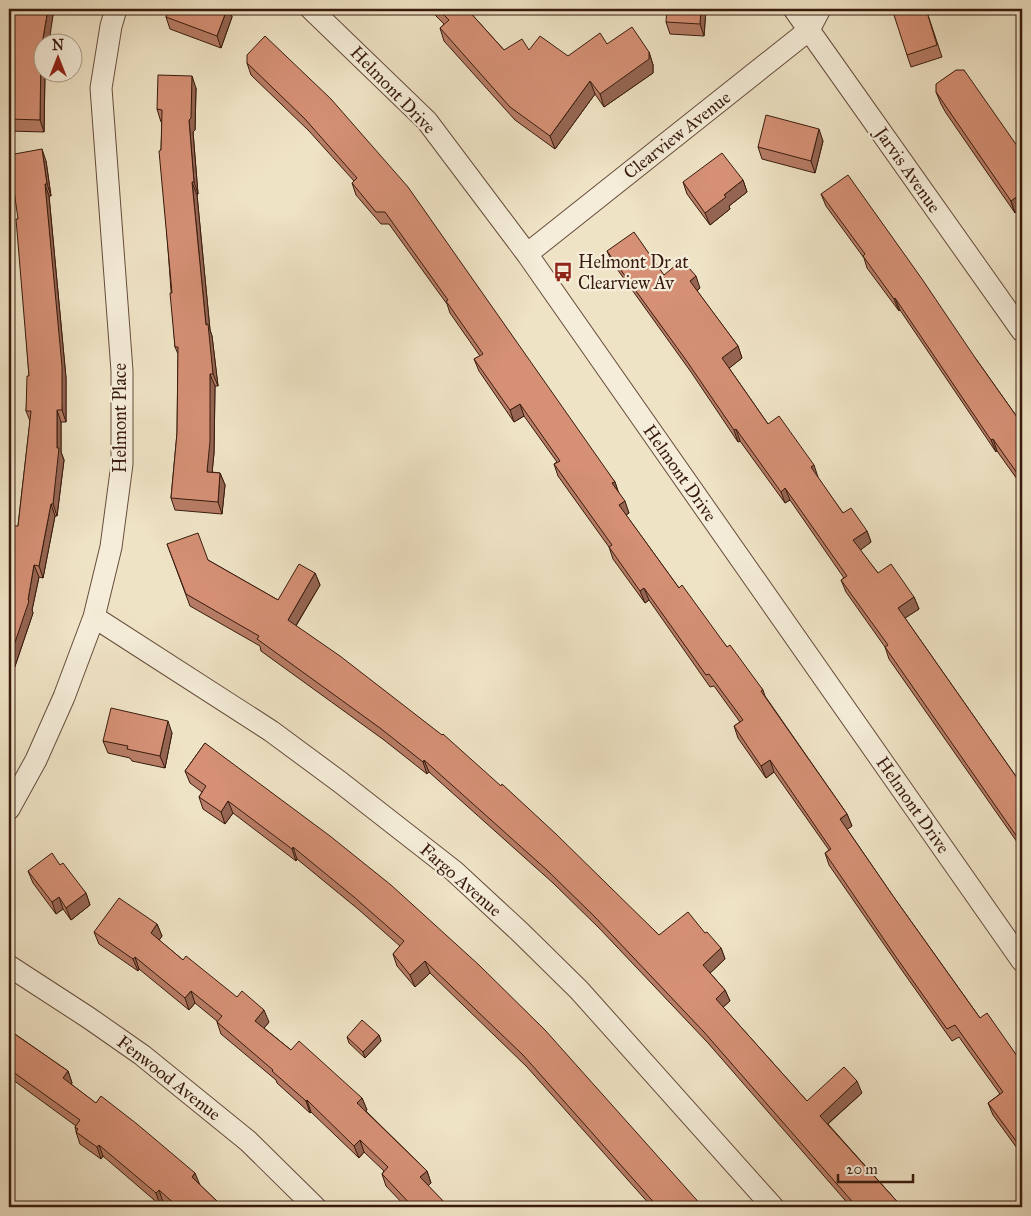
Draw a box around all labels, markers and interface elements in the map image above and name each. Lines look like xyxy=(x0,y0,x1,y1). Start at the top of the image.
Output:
north arrow xyxy=(32,32,82,82)
text: N xyxy=(52,37,64,54)
street label: Helmont Drive xyxy=(346,42,440,138)
street label: Clearview Avenue xyxy=(619,86,735,184)
street label: Jarvis Avenue xyxy=(868,121,946,218)
place label: Helmont Dr at Clearview Av xyxy=(578,251,689,294)
bus stop icon: Helmont Dr at Clearview Av xyxy=(552,261,574,283)
street label: Helmont Place xyxy=(109,363,131,473)
street label: Helmont Drive xyxy=(638,420,722,526)
street label: Helmont Drive xyxy=(871,752,955,858)
street label: Fargo Avenue xyxy=(415,838,506,922)
street label: Fenwood Avenue xyxy=(113,1031,225,1125)
scale bar xyxy=(838,1151,914,1183)
text: 20 m xyxy=(846,1160,878,1178)

